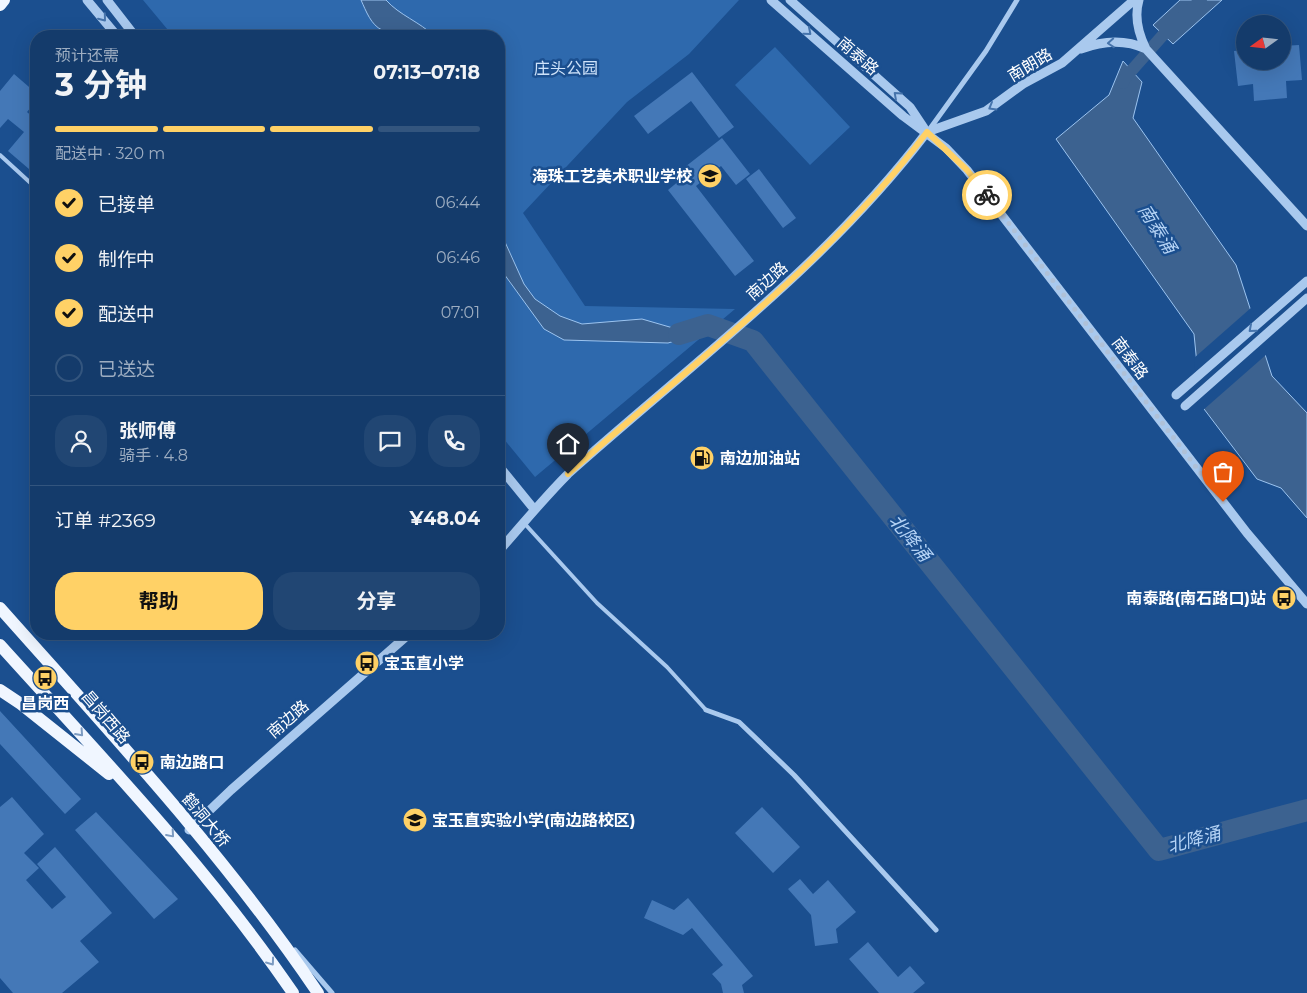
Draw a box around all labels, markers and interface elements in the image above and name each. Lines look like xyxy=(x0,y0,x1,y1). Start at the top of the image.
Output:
one-way arrow xyxy=(97,12,106,21)
north arrow xyxy=(1236,15,1291,70)
map controls xyxy=(1236,15,1291,70)
one-way arrow xyxy=(802,26,811,35)
street label: 南泰路 xyxy=(834,33,882,79)
one-way arrow xyxy=(1107,37,1115,48)
street label: 南朗路 xyxy=(1005,44,1055,86)
text: 预计还需 xyxy=(55,46,119,65)
park label: 庄头公园 xyxy=(534,59,598,78)
text: 07:13–07:18 xyxy=(373,61,480,84)
text: 3 分钟 xyxy=(55,65,147,104)
one-way arrow xyxy=(893,92,902,101)
one-way arrow xyxy=(988,101,997,111)
text: 配送中 · 320 m xyxy=(55,144,165,163)
school or university icon: 海珠工艺美术职业学校 xyxy=(697,163,723,189)
place label: 海珠工艺美术职业学校 xyxy=(532,167,693,186)
courier xyxy=(962,170,1012,220)
icon: bike xyxy=(973,181,1001,209)
icon: check xyxy=(55,189,83,217)
text: 已接单 xyxy=(98,193,155,216)
text: 06:44 xyxy=(435,193,480,212)
water label: 南泰涌 xyxy=(1133,200,1182,259)
icon: check xyxy=(55,244,83,272)
text: 制作中 xyxy=(98,248,155,271)
text: 06:46 xyxy=(436,248,480,267)
street label: 南边路 xyxy=(743,258,791,304)
icon: check xyxy=(55,299,83,327)
text: 配送中 xyxy=(98,303,155,326)
text: 07:01 xyxy=(441,303,480,322)
one-way arrow xyxy=(1249,323,1258,332)
street label: 南泰路 xyxy=(1108,333,1152,383)
text: 已送达 xyxy=(98,358,155,381)
button: person xyxy=(55,415,107,467)
button: chat xyxy=(364,415,416,467)
button: phone xyxy=(428,415,480,467)
text: 张师傅 xyxy=(119,419,176,442)
pin xyxy=(547,423,589,474)
icon: home xyxy=(554,430,582,458)
fuel station icon: 南边加油站 xyxy=(689,445,715,471)
text: 骑手 · 4.8 xyxy=(119,446,188,465)
place label: 南边加油站 xyxy=(720,449,800,468)
pin xyxy=(1202,451,1244,502)
icon: bag xyxy=(1209,458,1237,486)
text: ¥48.04 xyxy=(409,507,480,530)
text: 订单 #2369 xyxy=(55,509,156,532)
water label: 北降涌 xyxy=(884,510,937,567)
button: 帮助 xyxy=(55,572,263,630)
button: 分享 xyxy=(273,572,480,630)
bus stop icon: 南泰路(南石路口)站 xyxy=(1271,585,1297,611)
place label: 南泰路(南石路口)站 xyxy=(1127,589,1266,608)
bus stop icon: 宝玉直小学 xyxy=(354,650,380,676)
place label: 宝玉直小学 xyxy=(384,654,464,673)
bus stop icon: 昌岗西 xyxy=(32,665,58,691)
street label: 昌岗西路 xyxy=(78,687,134,747)
place label: 昌岗西 xyxy=(21,694,69,713)
street label: 南边路 xyxy=(264,696,312,742)
one-way arrow xyxy=(74,728,83,737)
bus stop icon: 南边路口 xyxy=(129,749,155,775)
place label: 南边路口 xyxy=(160,753,224,772)
street label: 鹤洞大桥 xyxy=(178,789,234,851)
school or university icon: 宝玉直实验小学(南边路校区) xyxy=(402,807,428,833)
place label: 宝玉直实验小学(南边路校区) xyxy=(432,811,635,830)
water label: 北降涌 xyxy=(1165,822,1225,858)
one-way arrow xyxy=(165,829,174,838)
one-way arrow xyxy=(266,956,274,965)

